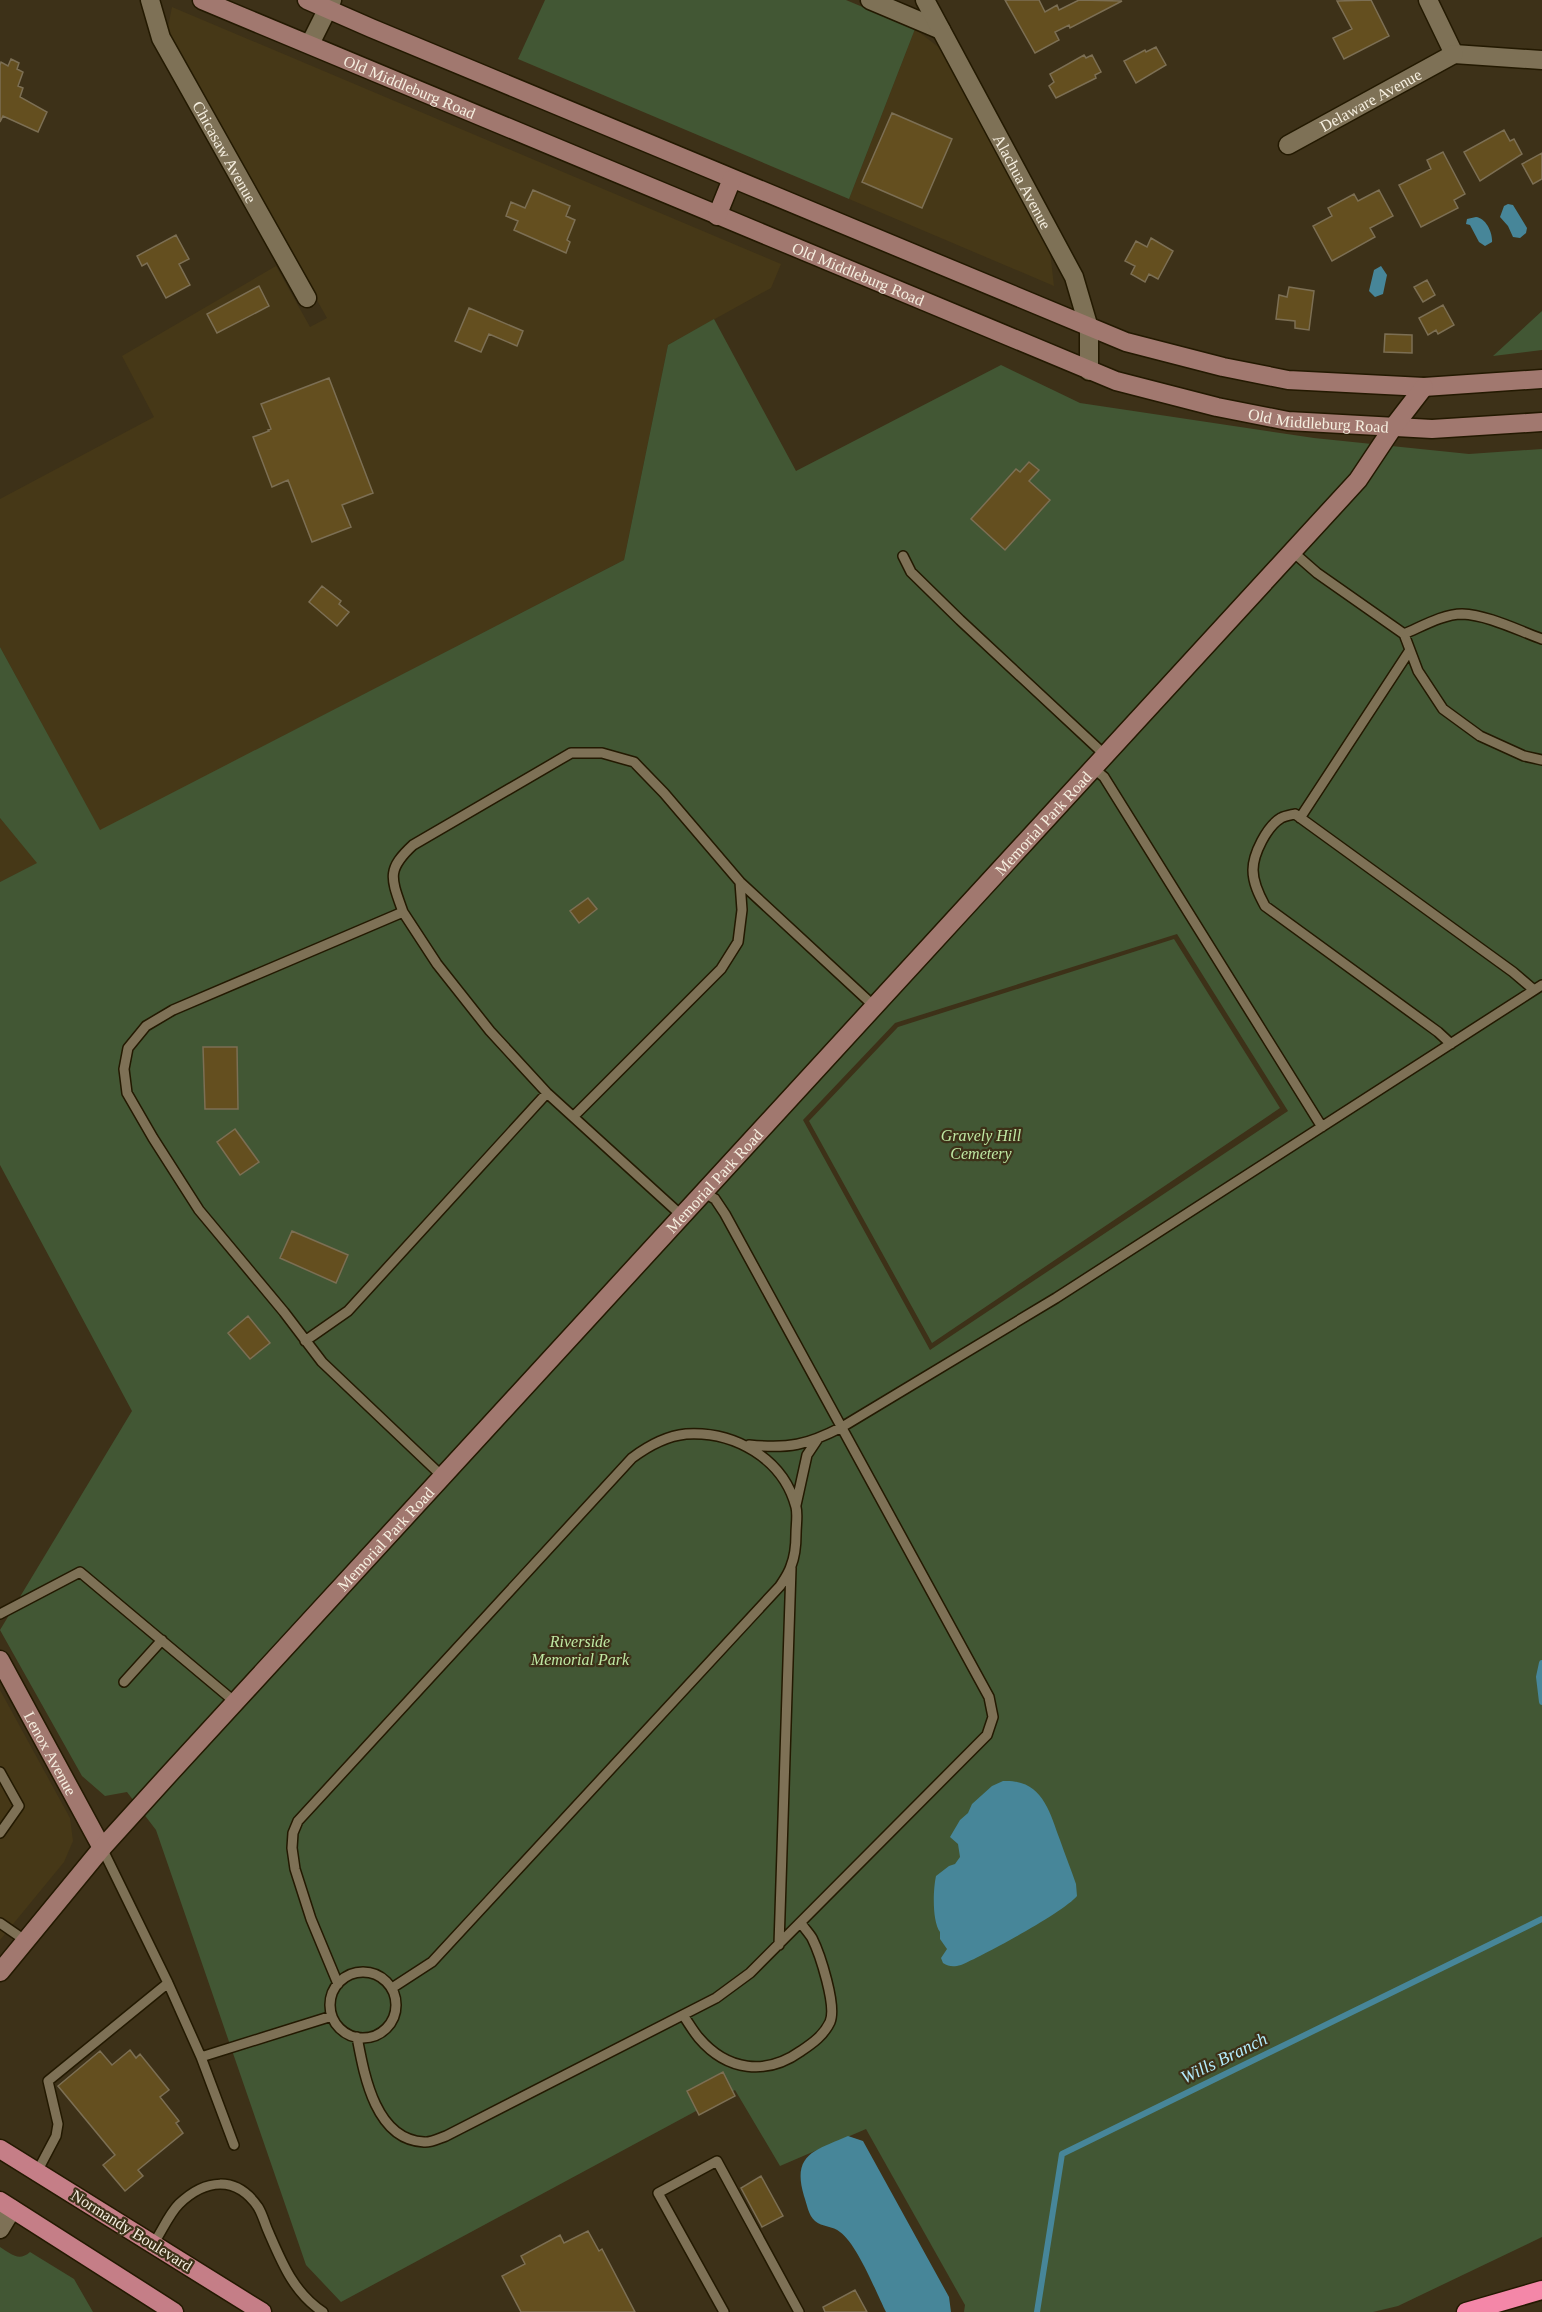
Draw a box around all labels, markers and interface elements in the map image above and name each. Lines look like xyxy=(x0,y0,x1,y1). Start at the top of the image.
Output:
street label: Old Middleburg Road xyxy=(341,52,478,122)
street label: Delaware Avenue xyxy=(1317,66,1424,135)
street label: Chicasaw Avenue xyxy=(189,98,260,206)
street label: Alachua Avenue xyxy=(990,131,1055,232)
street label: Old Middleburg Road xyxy=(790,239,926,309)
street label: Old Middleburg Road xyxy=(1247,405,1389,436)
street label: Memorial Park Road xyxy=(992,768,1095,878)
street label: Memorial Park Road xyxy=(663,1126,766,1236)
park label: Gravely Hill Cemetery xyxy=(941,1127,1022,1163)
street label: Memorial Park Road xyxy=(334,1484,437,1594)
park label: Riverside Memorial Park xyxy=(530,1633,630,1668)
street label: Lenox Avenue xyxy=(21,1709,80,1798)
water label: Wills Branch xyxy=(1178,2029,1270,2087)
street label: Normandy Boulevard xyxy=(68,2186,195,2275)

